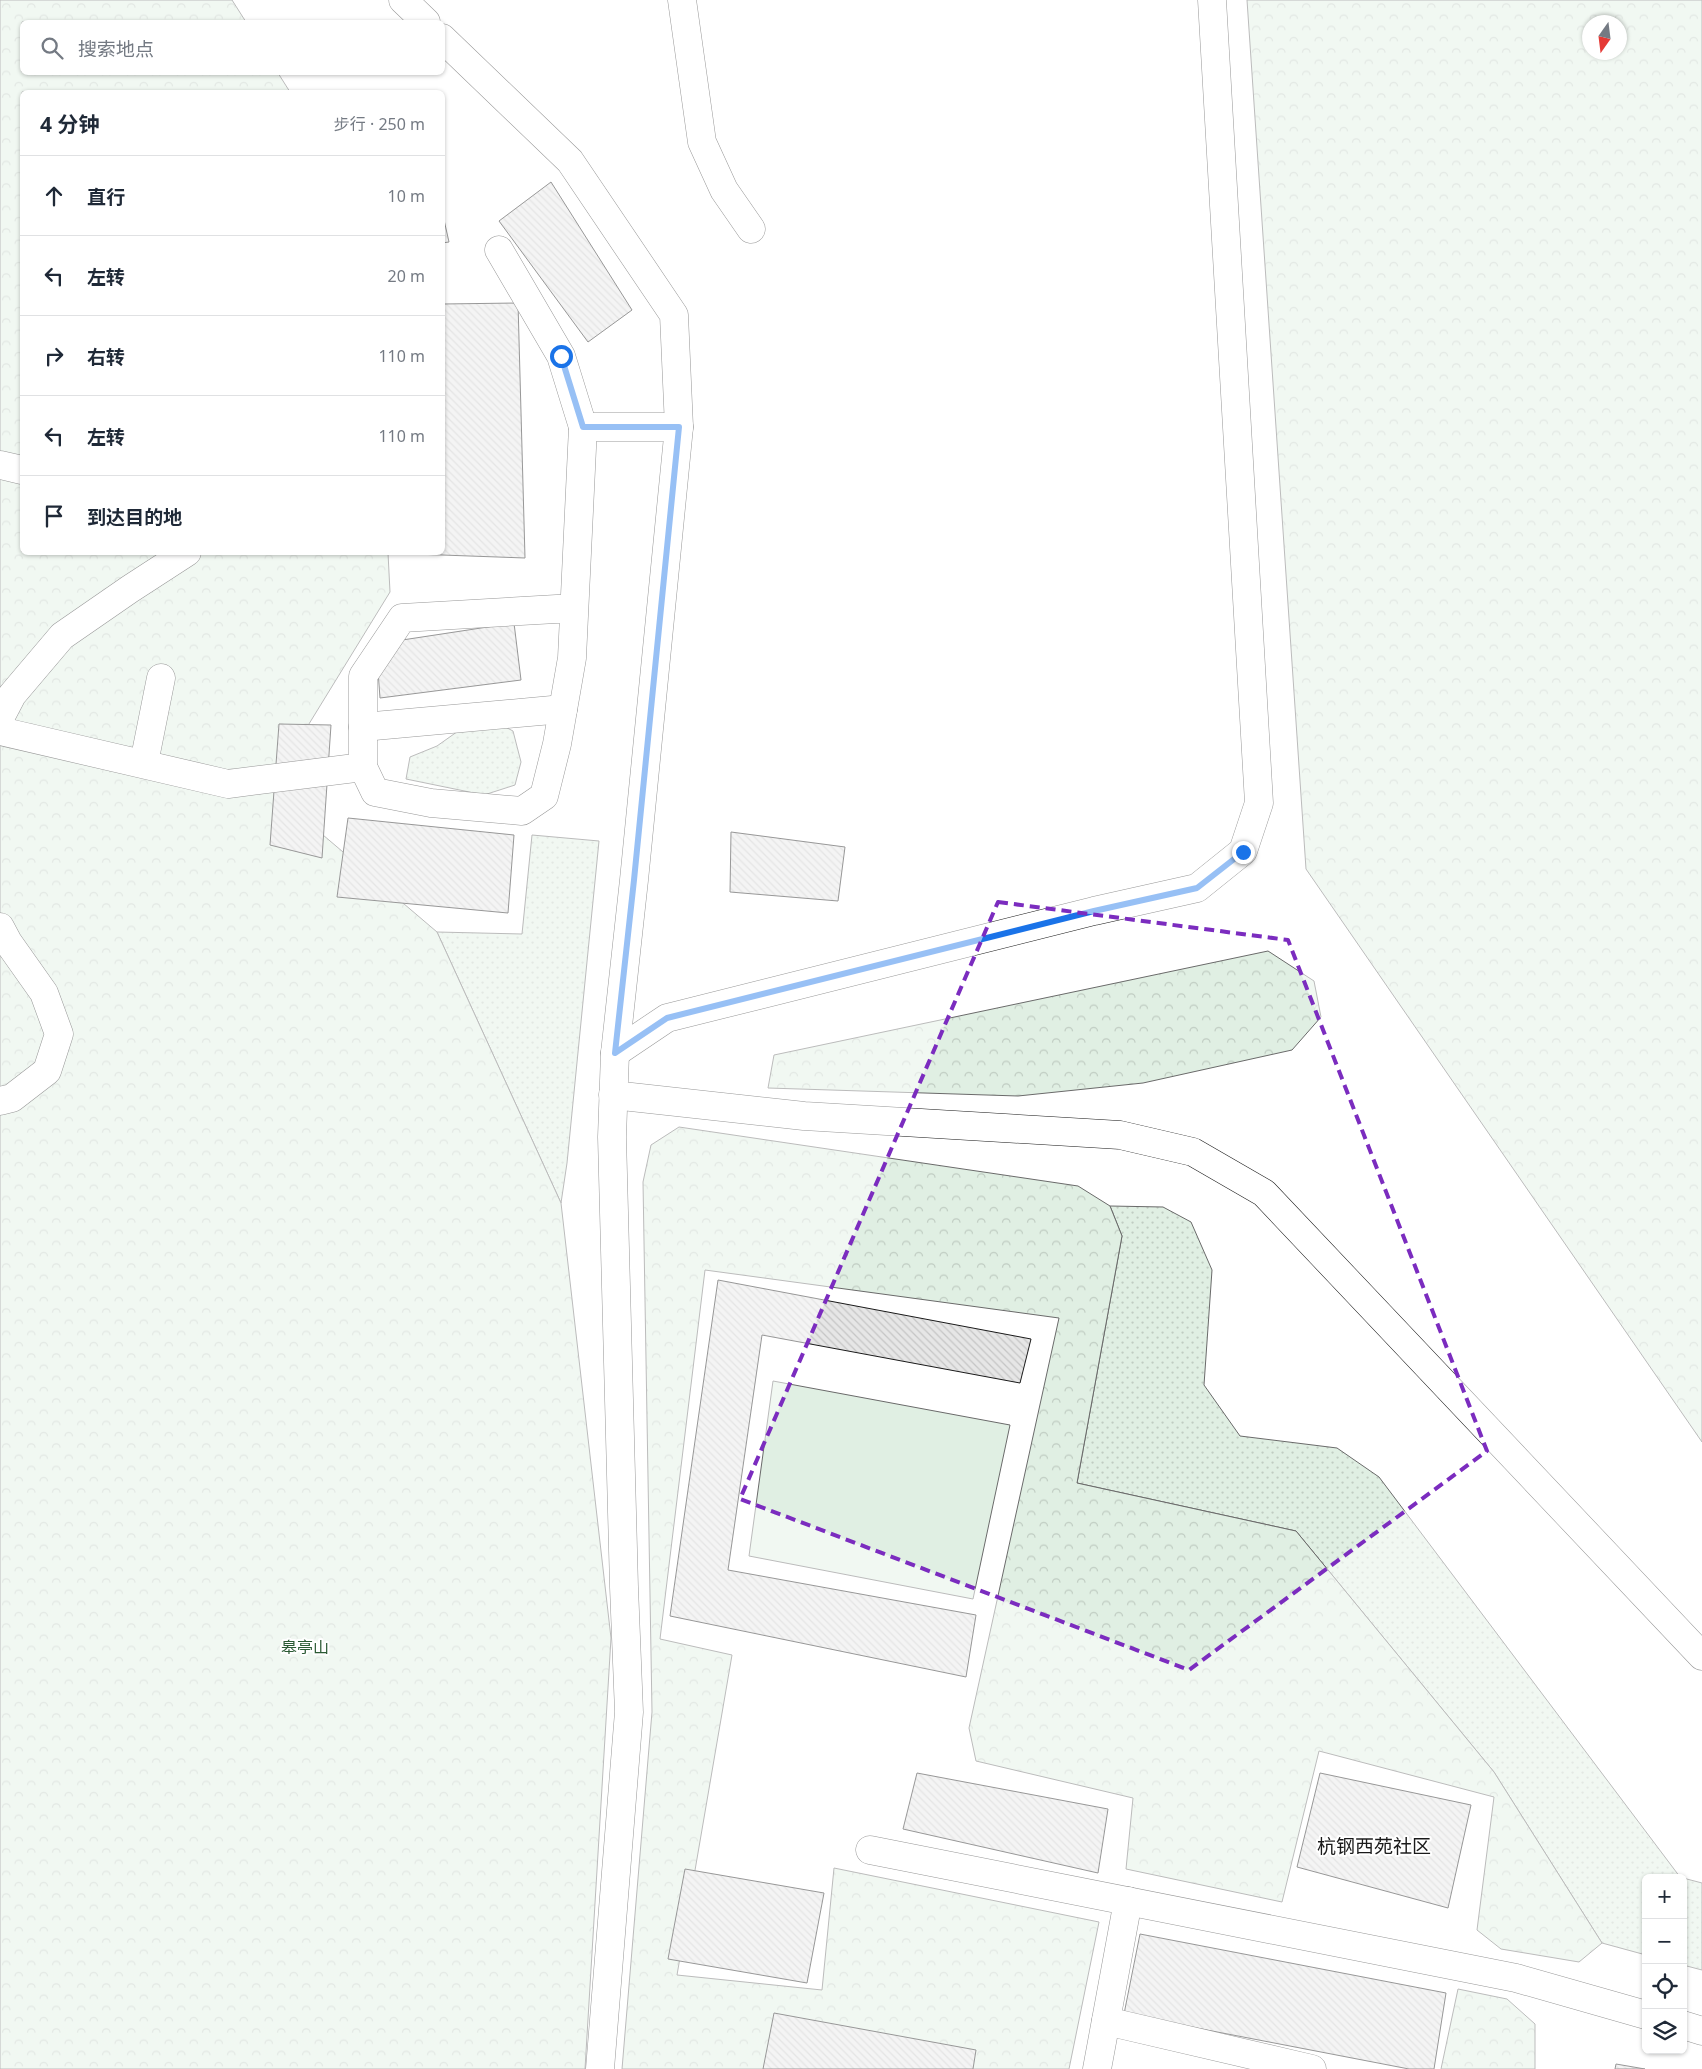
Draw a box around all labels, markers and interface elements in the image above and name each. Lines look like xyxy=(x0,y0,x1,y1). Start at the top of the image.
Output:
north arrow xyxy=(1582,15,1627,60)
search box xyxy=(20,20,445,75)
icon: search xyxy=(38,34,66,62)
text: 搜索地点 xyxy=(78,36,154,62)
text: 4 分钟 xyxy=(40,110,99,138)
text: 步行 · 250 m xyxy=(334,113,425,135)
icon: ahead xyxy=(40,182,68,210)
text: 直行 xyxy=(87,184,125,210)
text: 10 m xyxy=(388,185,425,207)
icon: left xyxy=(40,262,68,290)
text: 左转 xyxy=(87,264,125,290)
text: 20 m xyxy=(388,265,425,287)
icon: right xyxy=(40,342,68,370)
text: 右转 xyxy=(87,344,125,370)
text: 110 m xyxy=(378,345,425,367)
route start xyxy=(550,345,573,368)
icon: left xyxy=(40,422,68,450)
text: 左转 xyxy=(87,424,125,450)
text: 110 m xyxy=(378,425,425,447)
icon: arrive xyxy=(40,502,68,530)
text: 到达目的地 xyxy=(87,504,182,530)
route end xyxy=(1232,841,1255,864)
park label: 皋亭山 xyxy=(281,1636,329,1658)
district label: 杭钢西苑社区 xyxy=(1317,1833,1431,1859)
map controls xyxy=(1642,1874,1687,2054)
button: + xyxy=(1642,1874,1687,1919)
button: − xyxy=(1642,1919,1687,1964)
button: locate xyxy=(1642,1964,1687,2009)
button: layers xyxy=(1642,2009,1687,2054)

